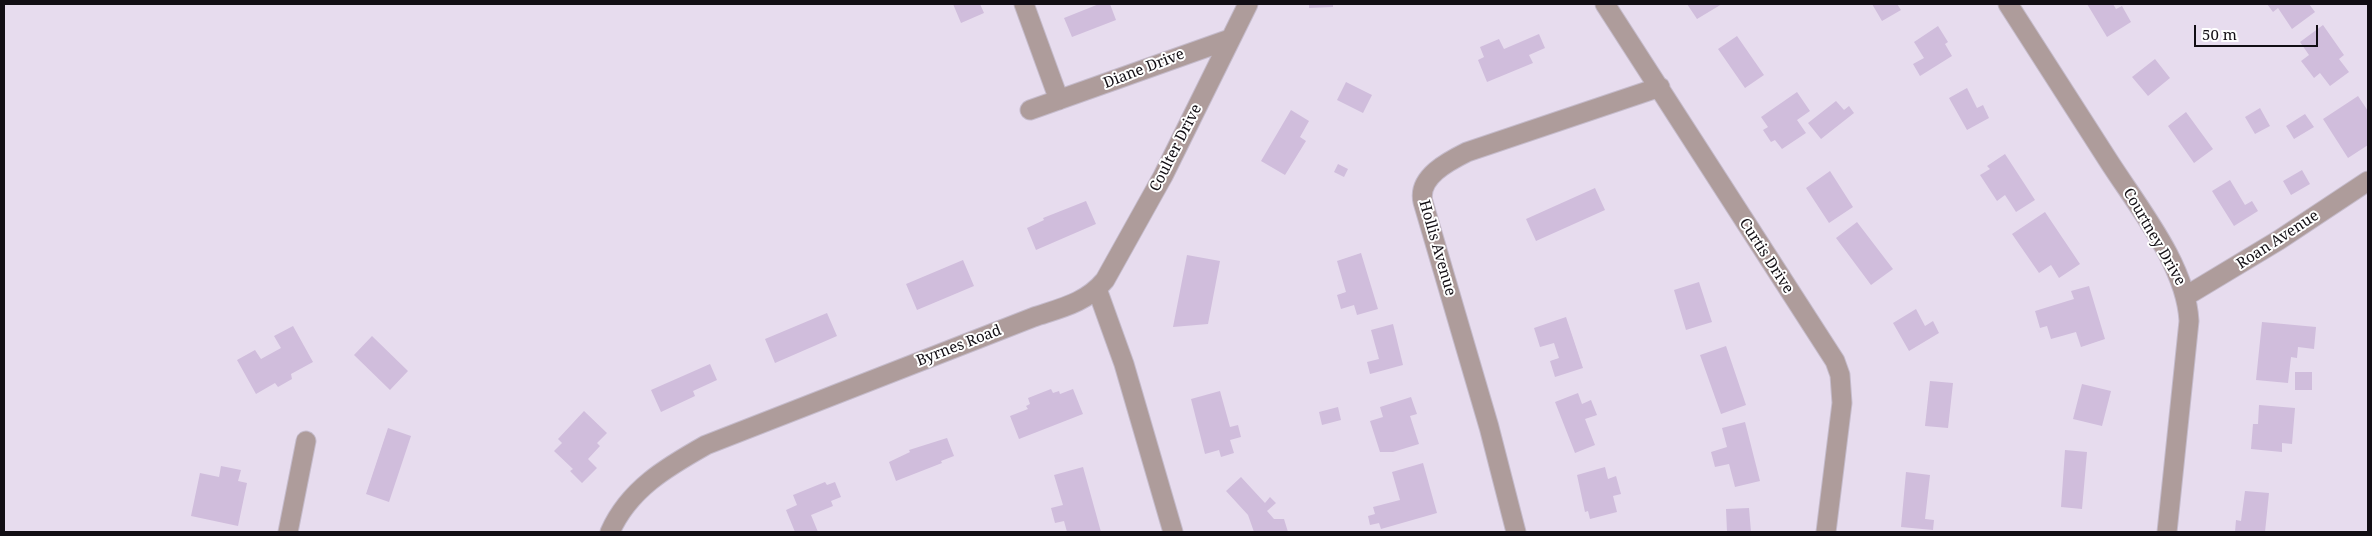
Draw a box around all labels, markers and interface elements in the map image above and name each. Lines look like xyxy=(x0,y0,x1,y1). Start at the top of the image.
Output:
scale bar xyxy=(2197,15,2321,47)
text: 50 m xyxy=(2202,24,2237,44)
street label: Diane Drive xyxy=(1101,45,1187,93)
street label: Coulter Drive xyxy=(1146,101,1206,195)
street label: Courtney Drive xyxy=(2119,185,2189,289)
street label: Hollis Avenue xyxy=(1415,198,1459,298)
street label: Roan Avenue xyxy=(2234,207,2322,273)
street label: Curtis Drive xyxy=(1735,215,1797,297)
street label: Byrnes Road xyxy=(914,322,1004,370)

